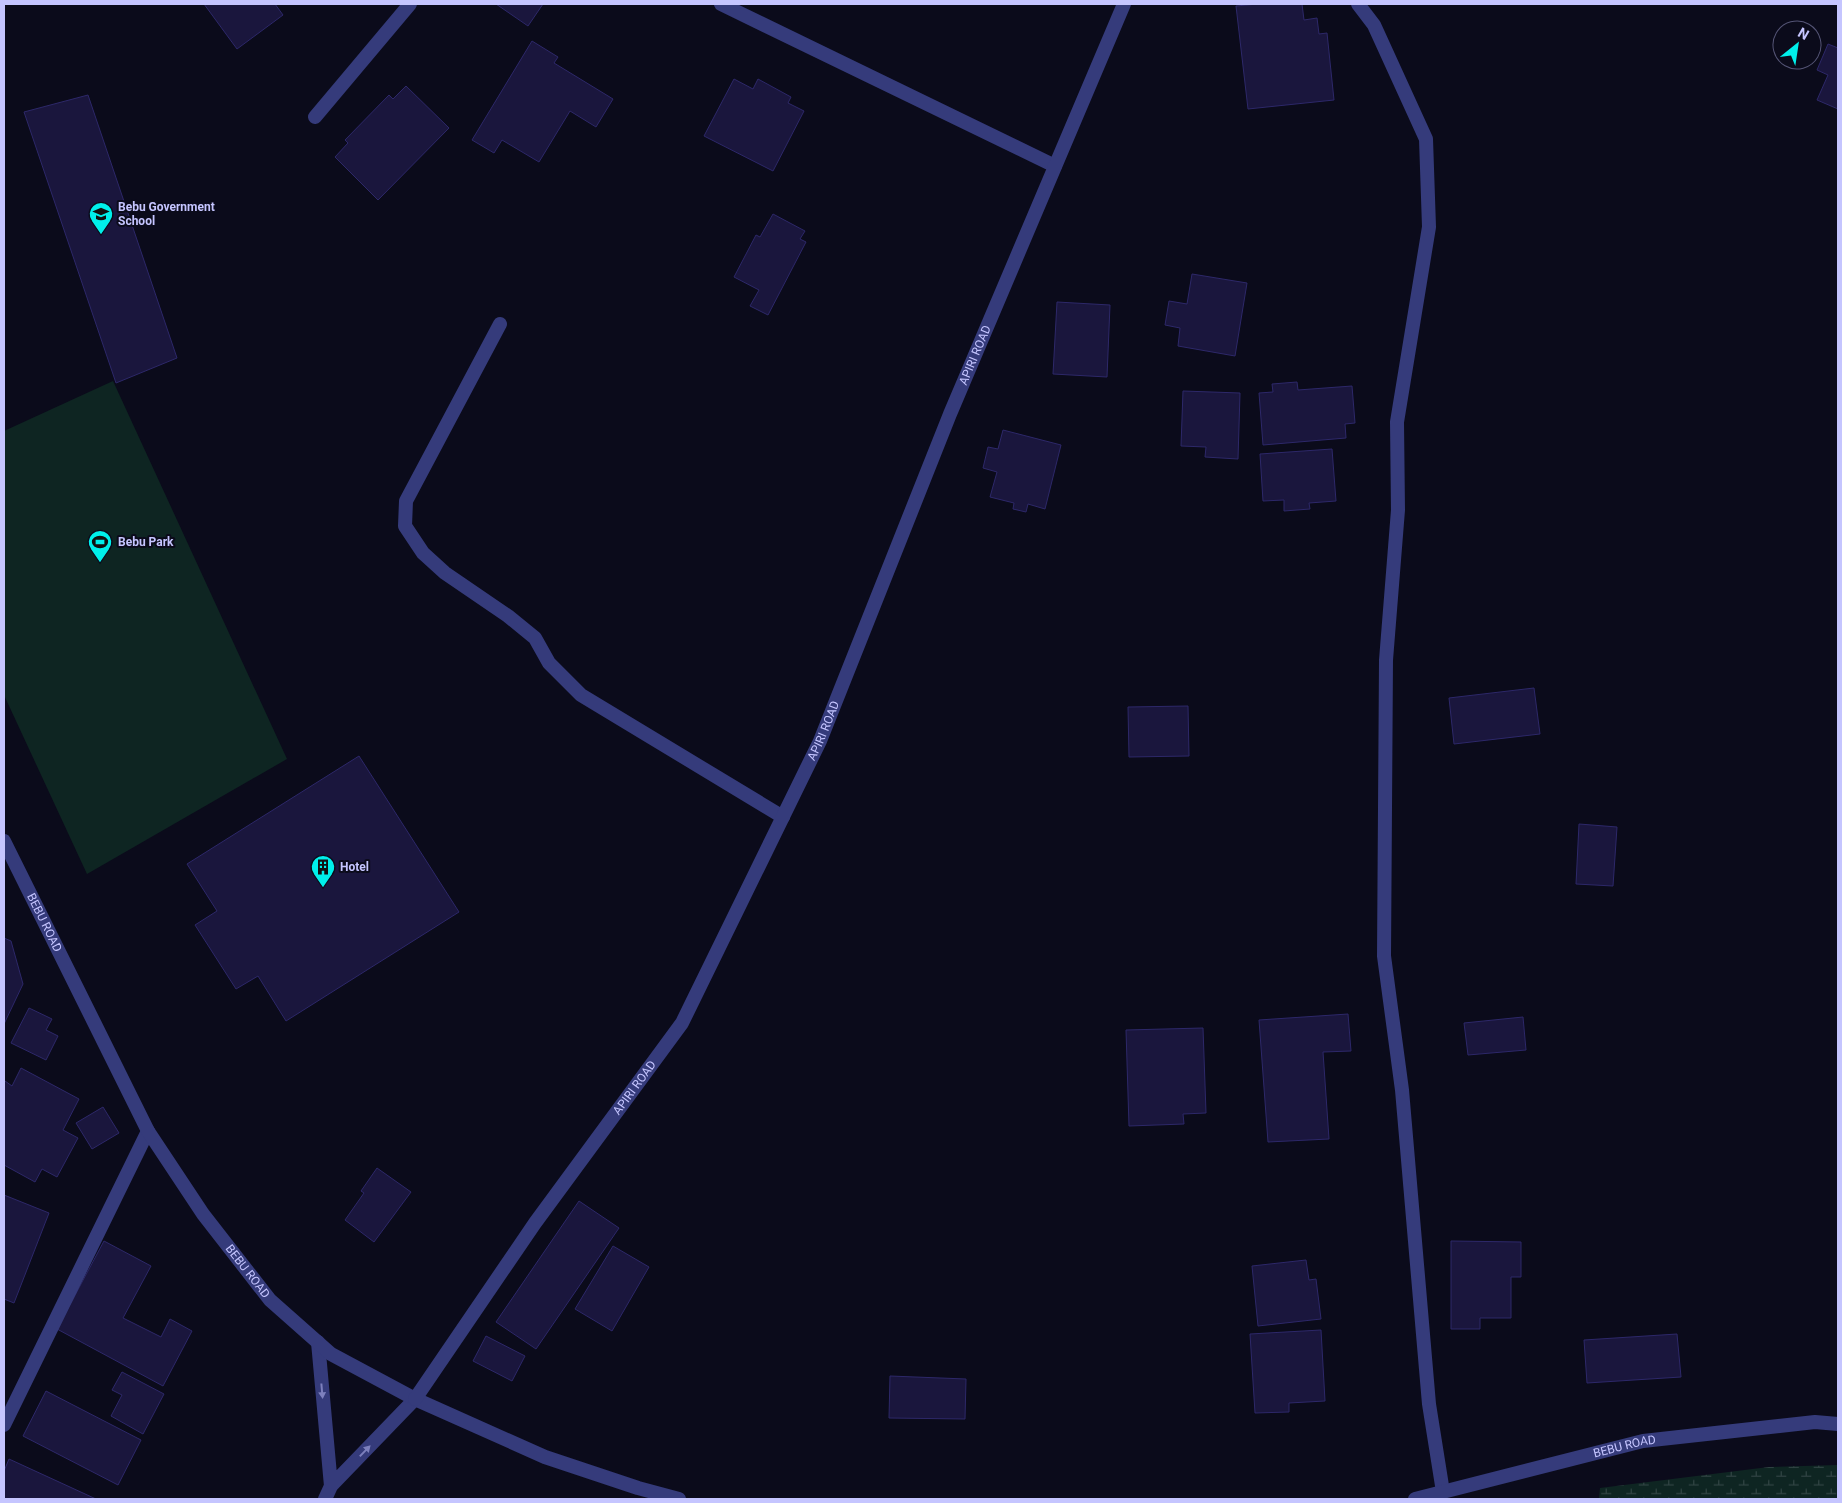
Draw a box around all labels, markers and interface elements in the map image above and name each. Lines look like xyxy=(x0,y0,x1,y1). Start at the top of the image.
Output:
north arrow xyxy=(1772,20,1822,70)
text: N xyxy=(1795,24,1812,43)
place label: Bebu Government School xyxy=(118,200,215,228)
school or university icon: Bebu Government School xyxy=(88,201,114,235)
street label: APIRI ROAD xyxy=(956,323,994,387)
sports icon: Bebu Park xyxy=(87,529,113,563)
place label: Bebu Park xyxy=(118,535,174,549)
street label: APIRI ROAD xyxy=(804,699,842,763)
building icon: Hotel xyxy=(310,854,336,888)
place label: Hotel xyxy=(340,860,369,874)
street label: BEBU ROAD xyxy=(24,891,65,954)
street label: APIRI ROAD xyxy=(610,1058,659,1117)
street label: BEBU ROAD xyxy=(223,1242,273,1301)
one-way arrow xyxy=(318,1383,326,1399)
street label: BEBU ROAD xyxy=(1592,1433,1656,1460)
one-way arrow xyxy=(359,1446,371,1458)

